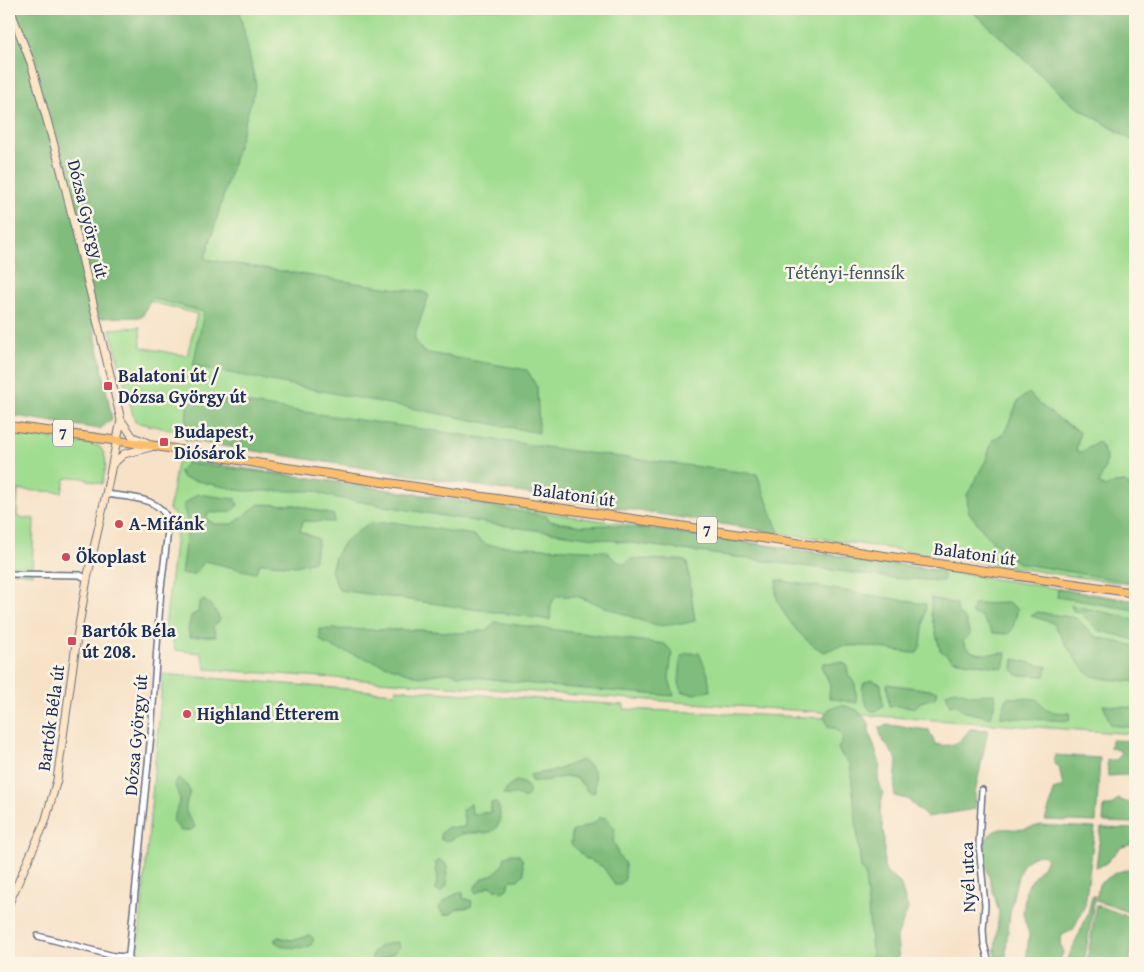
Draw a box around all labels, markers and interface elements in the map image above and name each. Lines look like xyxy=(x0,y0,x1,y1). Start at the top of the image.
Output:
street label: Dózsa György út xyxy=(61,157,116,282)
park label: Tétényi-fennsík xyxy=(785,259,906,286)
place label: Balatoni út / Dózsa György út xyxy=(118,362,247,410)
marker: Balatoni út / Dózsa György út xyxy=(102,380,114,392)
place label: Budapest, Diósárok xyxy=(174,418,254,466)
road number: 7 xyxy=(53,419,73,446)
marker: Budapest, Diósárok xyxy=(158,436,170,448)
street label: Balatoni út xyxy=(531,475,618,514)
place label: A-Mifánk xyxy=(129,510,205,537)
road number: 7 xyxy=(697,516,717,544)
marker: A-Mifánk xyxy=(113,518,125,530)
street label: Balatoni út xyxy=(932,534,1019,573)
place label: Ökoplast xyxy=(76,543,147,570)
marker: Ökoplast xyxy=(60,551,72,563)
place label: Bartók Béla út 208. xyxy=(82,617,177,665)
marker: Bartók Béla út 208. xyxy=(66,635,78,647)
street label: Bartók Béla út xyxy=(30,662,71,773)
street label: Dózsa György út xyxy=(117,672,154,797)
place label: Highland Étterem xyxy=(197,700,340,727)
marker: Highland Étterem xyxy=(181,708,193,720)
street label: Nyél utca xyxy=(953,841,982,913)

